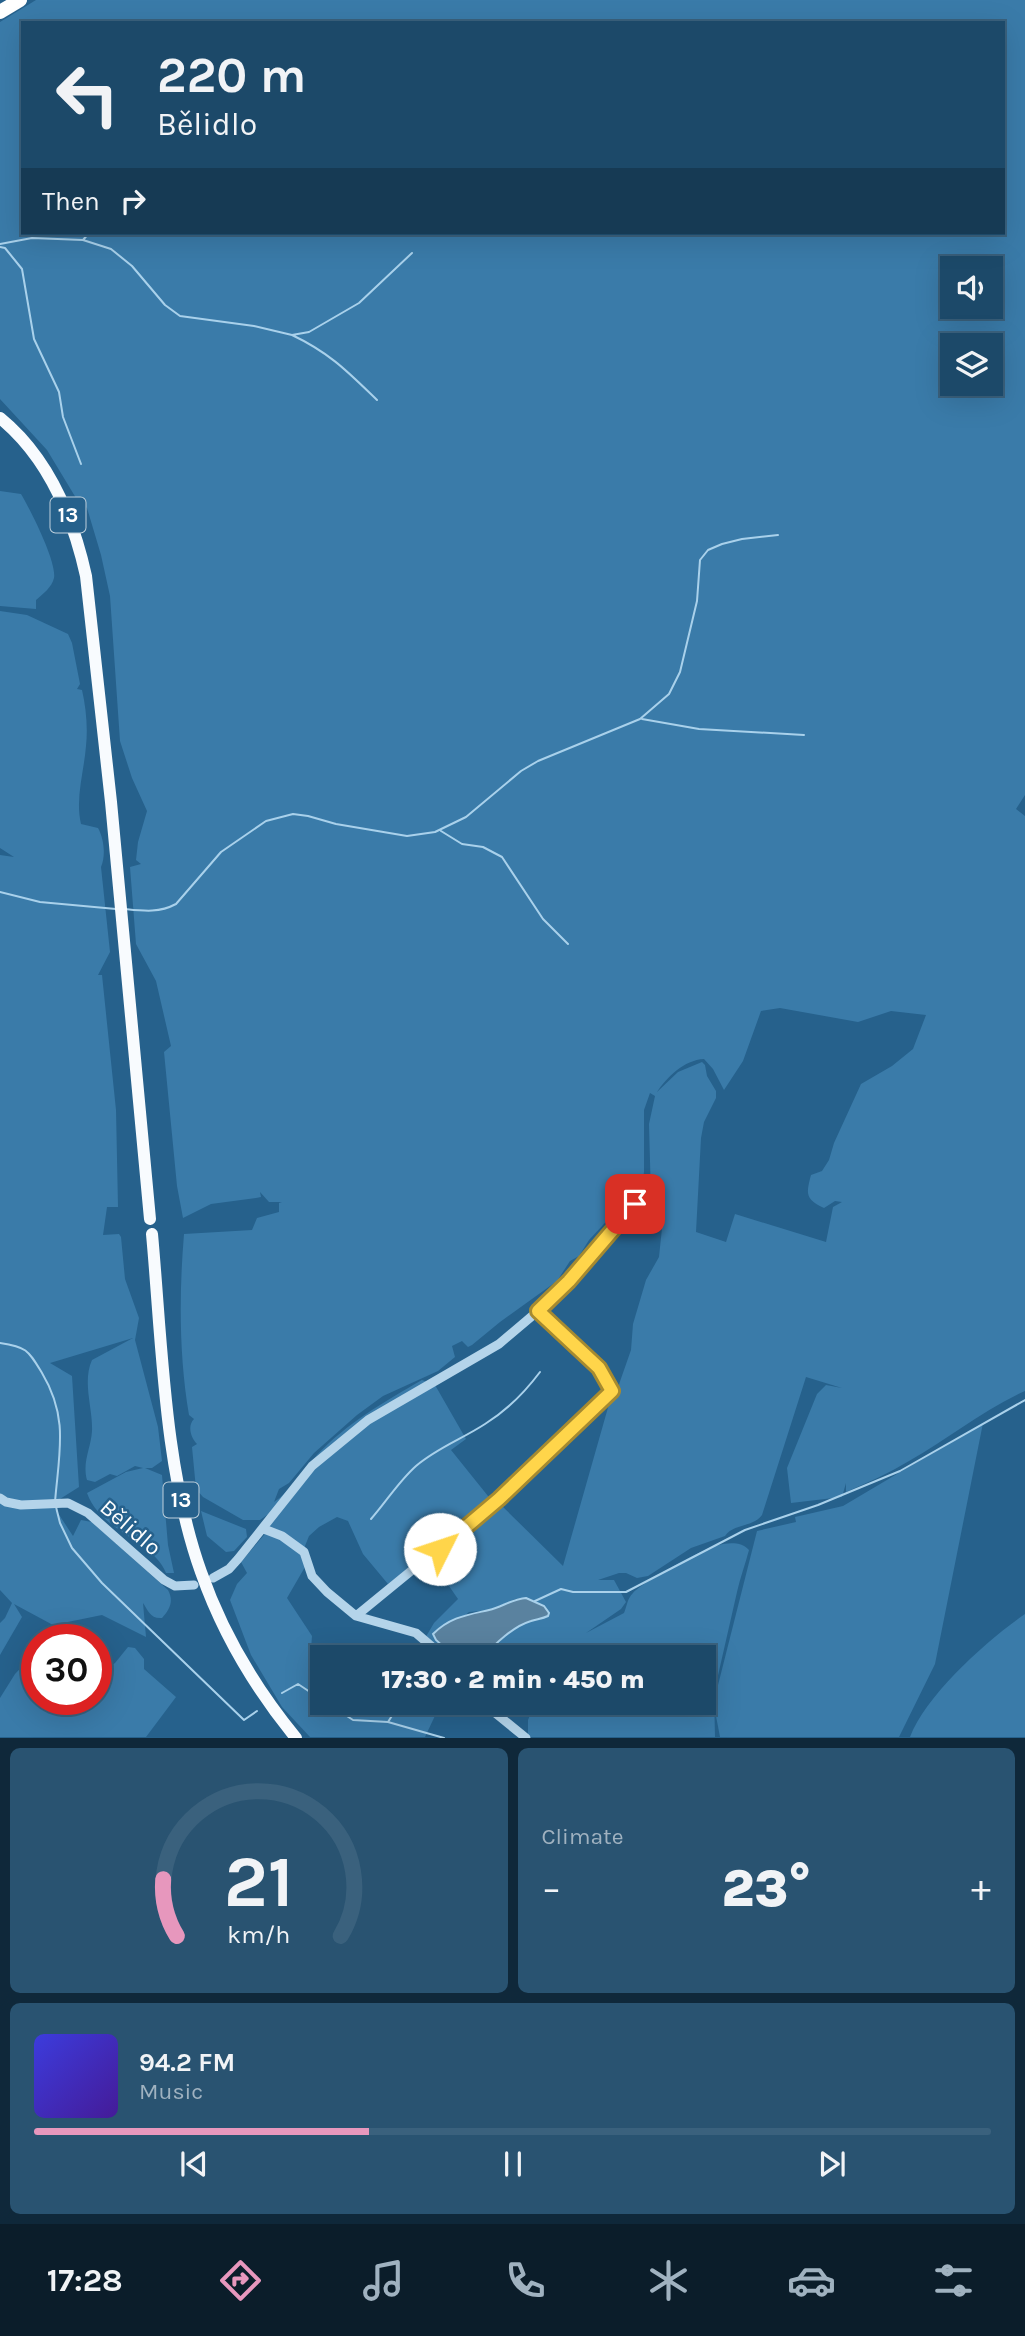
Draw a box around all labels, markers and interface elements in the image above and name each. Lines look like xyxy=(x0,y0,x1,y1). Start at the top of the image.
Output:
text: 220 m xyxy=(157,47,306,104)
icon: left xyxy=(42,49,133,140)
text: Bělidlo xyxy=(157,106,257,143)
icon: right xyxy=(114,182,152,220)
text: Then xyxy=(42,186,100,217)
map controls xyxy=(940,256,1003,396)
button: sound xyxy=(940,256,1003,319)
button: layers xyxy=(940,333,1003,396)
road number: 13 xyxy=(50,498,86,532)
pin xyxy=(605,1174,665,1234)
icon: arrive xyxy=(616,1185,654,1223)
road number: 13 xyxy=(164,1482,198,1518)
street label: Bělidlo xyxy=(95,1494,167,1561)
position arrow xyxy=(403,1512,477,1586)
speed limit sign: 30 xyxy=(21,1624,112,1715)
text: 17:30 · 2 min · 450 m xyxy=(381,1664,645,1695)
text: Climate xyxy=(542,1823,624,1850)
text: 21 xyxy=(224,1840,294,1925)
text: 23° xyxy=(721,1858,811,1919)
text: − xyxy=(542,1866,561,1911)
text: + xyxy=(971,1866,991,1911)
text: km/h xyxy=(227,1920,290,1949)
text: 94.2 FM xyxy=(139,2047,235,2078)
text: Music xyxy=(139,2078,203,2105)
icon: previous xyxy=(175,2145,213,2183)
icon: pause xyxy=(494,2145,532,2183)
icon: next xyxy=(813,2145,851,2183)
icon: directions xyxy=(216,2256,265,2305)
icon: music xyxy=(359,2256,408,2305)
icon: phone xyxy=(501,2256,550,2305)
icon: climate xyxy=(644,2256,693,2305)
icon: car xyxy=(787,2256,836,2305)
icon: filters xyxy=(929,2256,978,2305)
text: 17:28 xyxy=(47,2262,123,2299)

